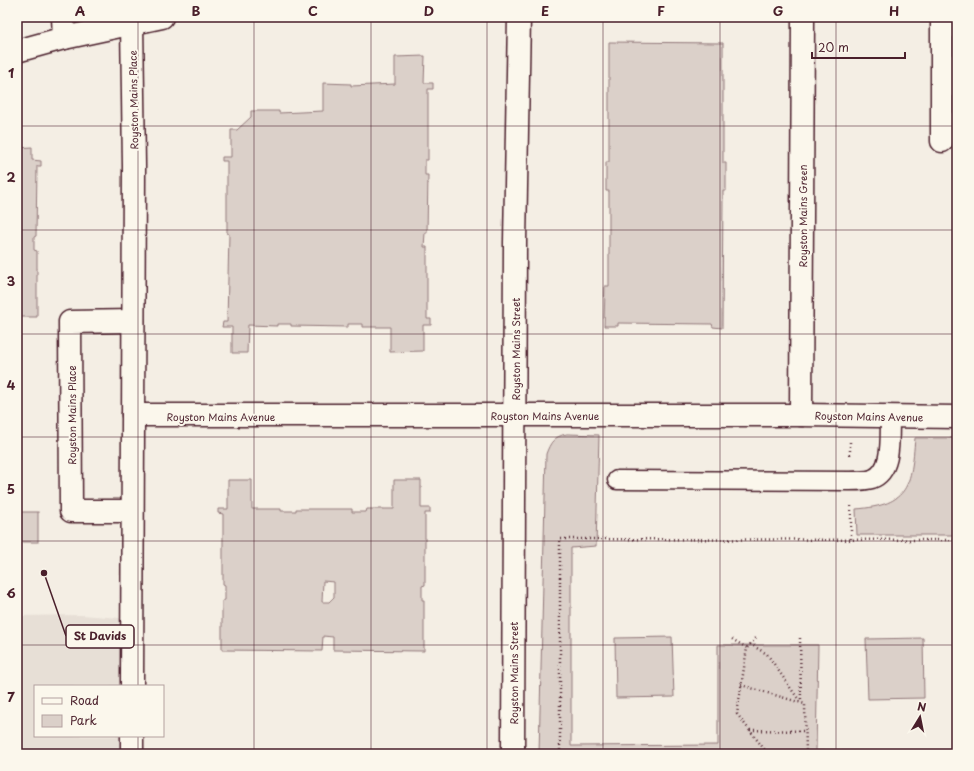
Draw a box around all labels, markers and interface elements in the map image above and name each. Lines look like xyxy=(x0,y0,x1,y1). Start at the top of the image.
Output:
text: A xyxy=(75,1,85,20)
text: B xyxy=(192,1,201,20)
text: C xyxy=(308,1,318,20)
text: D xyxy=(424,1,434,20)
text: E xyxy=(541,1,549,20)
text: F xyxy=(657,1,665,20)
text: G xyxy=(773,1,783,20)
text: H xyxy=(889,1,899,20)
scale bar xyxy=(812,34,905,60)
text: 20 m xyxy=(818,38,849,56)
street label: Royston Mains Place xyxy=(125,50,142,150)
text: 1 xyxy=(8,63,14,82)
street label: Royston Mains Green xyxy=(795,165,811,267)
text: 2 xyxy=(6,167,16,186)
text: 3 xyxy=(7,271,16,290)
street label: Royston Mains Street xyxy=(508,298,524,400)
street label: Royston Mains Place xyxy=(64,365,80,465)
text: 4 xyxy=(7,375,16,394)
street label: Royston Mains Avenue xyxy=(490,408,600,424)
street label: Royston Mains Avenue xyxy=(814,408,924,425)
street label: Royston Mains Avenue xyxy=(166,409,276,425)
text: 5 xyxy=(7,479,15,498)
text: 6 xyxy=(6,583,16,602)
street label: Royston Mains Street xyxy=(506,622,522,724)
callout: St Davids xyxy=(66,625,134,648)
text: St Davids xyxy=(74,627,126,644)
legend xyxy=(34,685,164,737)
text: 7 xyxy=(7,687,15,706)
text: Road xyxy=(70,691,99,709)
north arrow xyxy=(900,697,940,737)
text: N xyxy=(916,698,928,716)
text: Park xyxy=(70,711,97,729)

